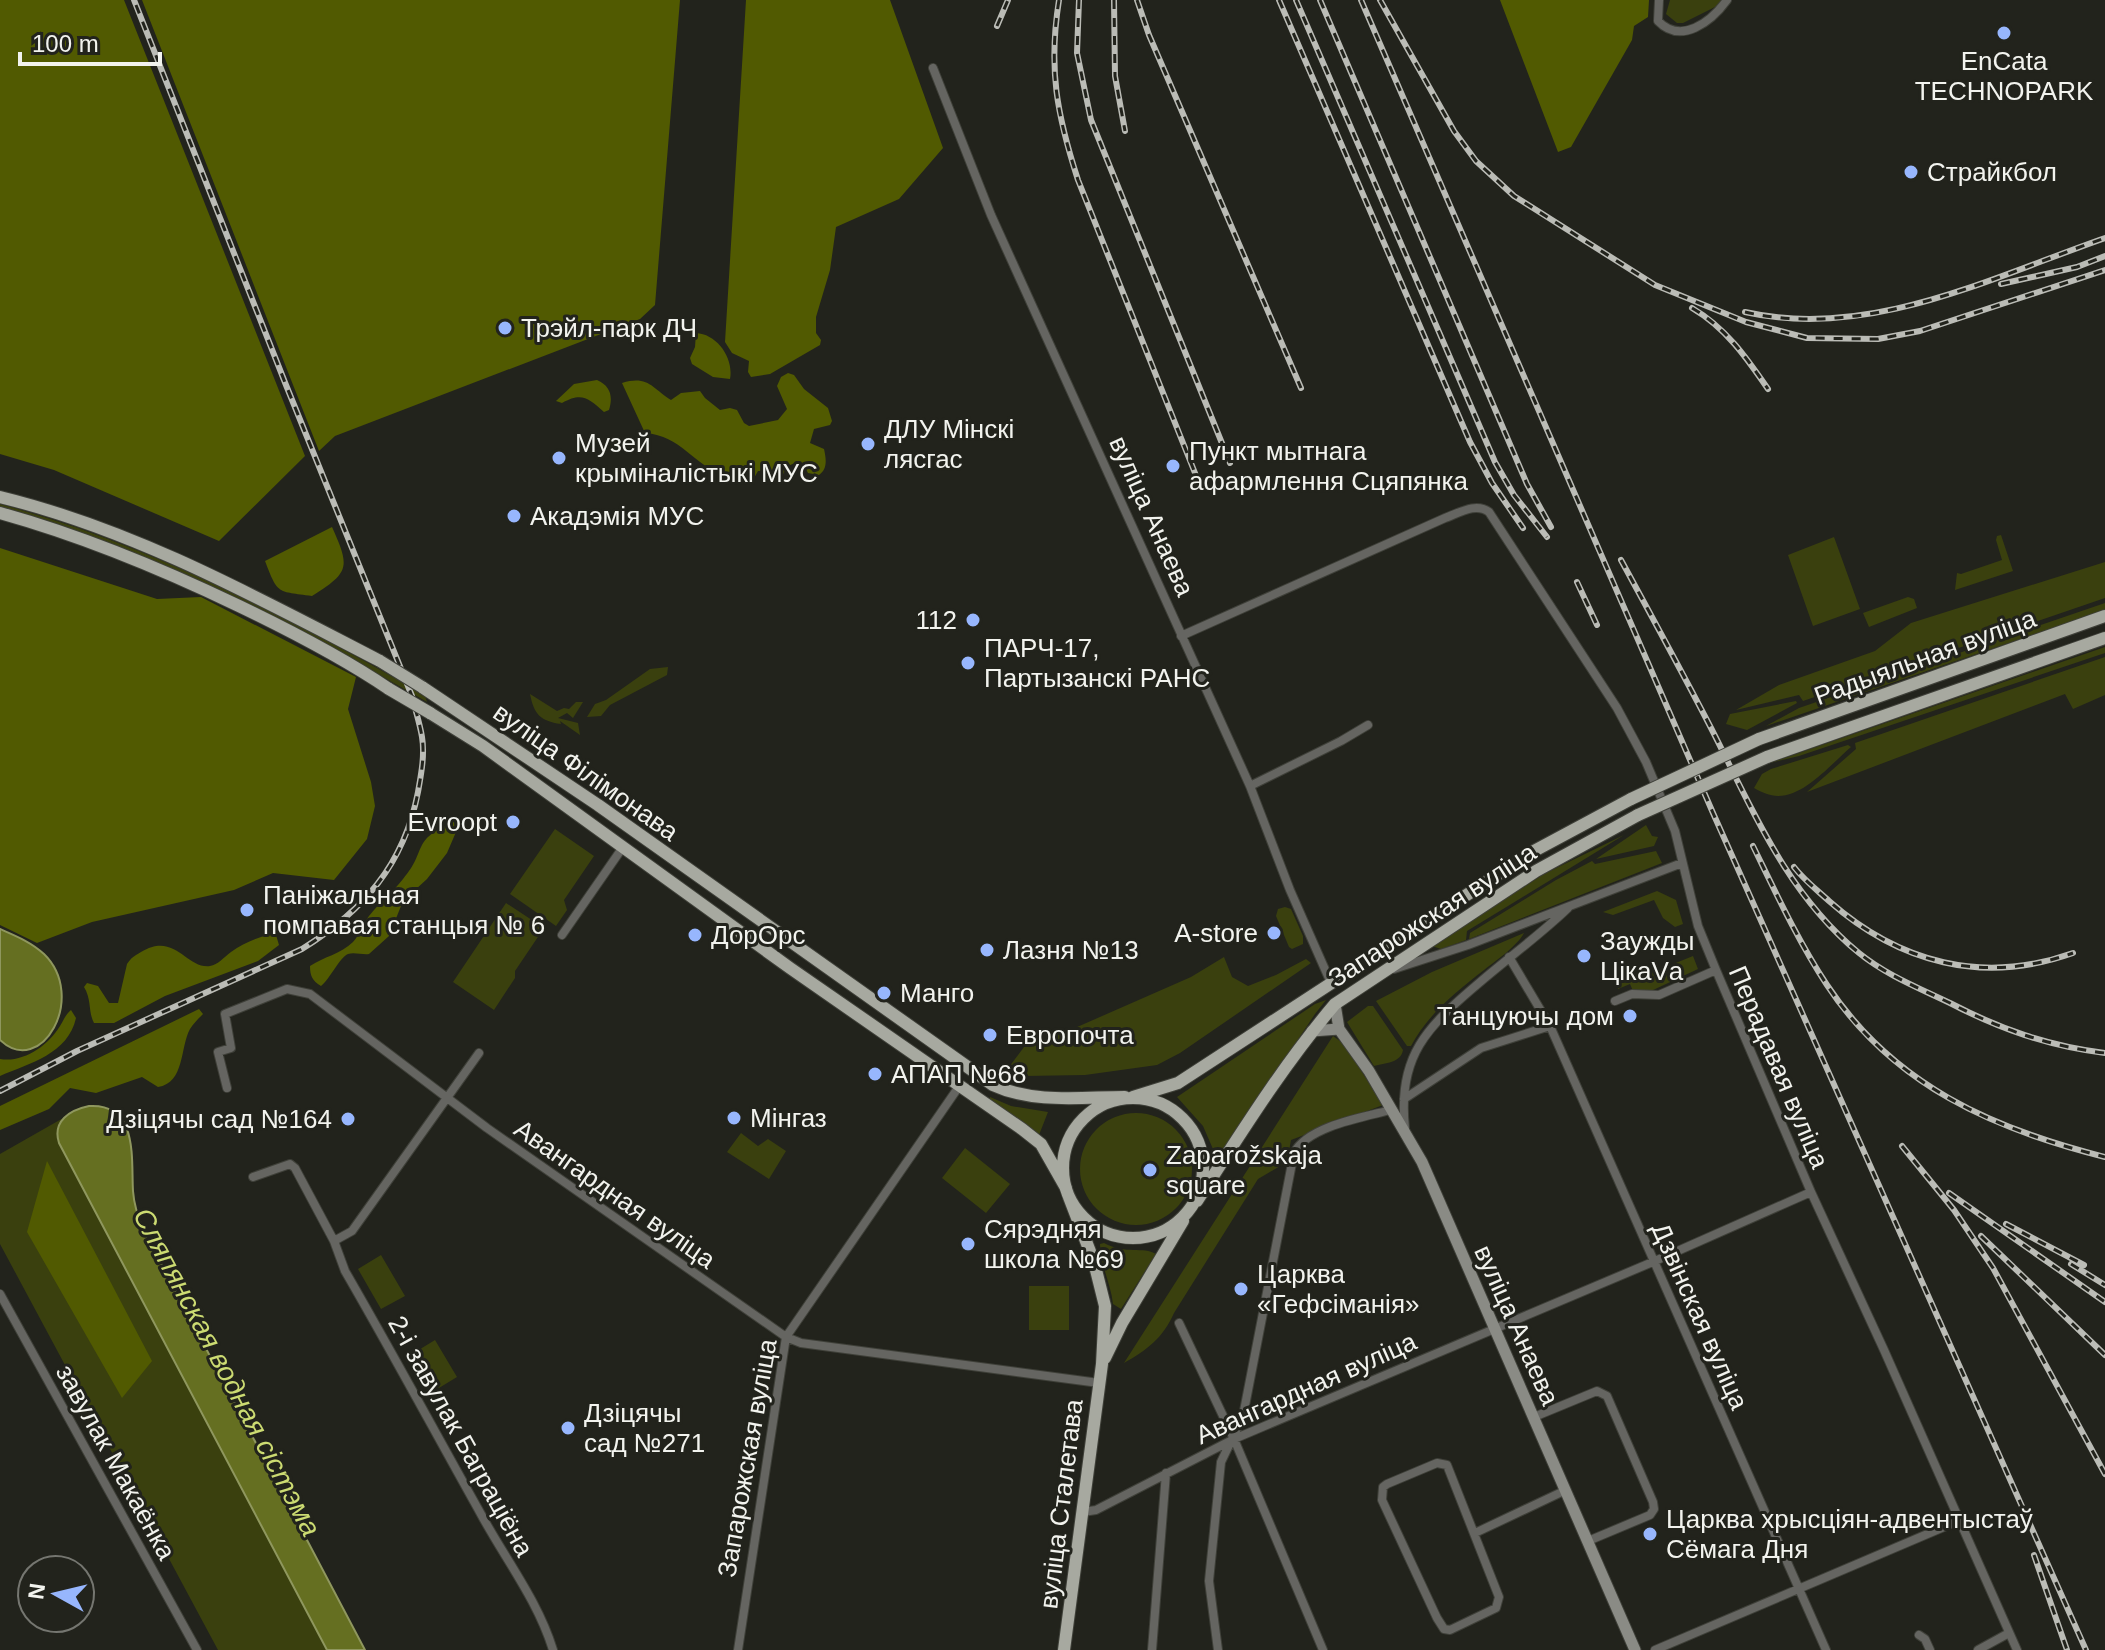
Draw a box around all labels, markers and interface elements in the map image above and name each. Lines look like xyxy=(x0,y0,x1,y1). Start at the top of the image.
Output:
scale bar xyxy=(20,16,160,66)
marker: EnCata TECHNOPARK xyxy=(1995,24,2013,42)
text: 100 m xyxy=(32,30,99,57)
place label: EnCata TECHNOPARK xyxy=(1915,46,2094,106)
place label: Страйкбол xyxy=(1927,157,2057,187)
marker: Страйкбол xyxy=(1902,163,1920,181)
place label: Трэйл-парк ДЧ xyxy=(521,313,697,343)
marker: Трэйл-парк ДЧ xyxy=(496,319,514,337)
place label: ДЛУ Мінскі лясгас xyxy=(884,414,1014,474)
place label: Музей крыміналістыкі МУС xyxy=(575,428,818,488)
street label: вуліца Анаева xyxy=(1103,431,1201,601)
marker: ДЛУ Мінскі лясгас xyxy=(859,435,877,453)
place label: Пункт мытнага афармлення Сцяпянка xyxy=(1189,436,1469,496)
marker: Музей крыміналістыкі МУС xyxy=(550,449,568,467)
marker: Пункт мытнага афармлення Сцяпянка xyxy=(1164,457,1182,475)
place label: Акадэмія МУС xyxy=(530,501,704,531)
marker: Акадэмія МУС xyxy=(505,507,523,525)
street label: Радыяльная вуліца xyxy=(1810,603,2040,711)
place label: 112 xyxy=(916,605,957,635)
marker: 112 xyxy=(964,611,982,629)
place label: ПАРЧ-17, Партызанскі РАНС xyxy=(984,633,1210,693)
marker: ПАРЧ-17, Партызанскі РАНС xyxy=(959,654,977,672)
street label: вуліца Філімонава xyxy=(488,697,685,847)
place label: Evroopt xyxy=(407,807,498,837)
marker: Evroopt xyxy=(504,813,522,831)
street label: Запарожская вуліца xyxy=(1323,836,1542,993)
place label: Паніжальная помпавая станцыя № 6 xyxy=(263,880,545,940)
marker: Паніжальная помпавая станцыя № 6 xyxy=(238,901,256,919)
place label: А-store xyxy=(1174,918,1258,948)
place label: ДорОрс xyxy=(711,920,806,950)
marker: А-store xyxy=(1265,924,1283,942)
marker: ДорОрс xyxy=(686,926,704,944)
place label: Заужды ЦікаVа xyxy=(1600,926,1694,986)
place label: Лазня №13 xyxy=(1003,935,1139,965)
marker: Лазня №13 xyxy=(978,941,996,959)
marker: Заужды ЦікаVа xyxy=(1575,947,1593,965)
street label: Перадавая вуліца xyxy=(1723,961,1835,1173)
place label: Манго xyxy=(900,978,974,1008)
marker: Манго xyxy=(875,984,893,1002)
place label: Танцуючы дом xyxy=(1437,1001,1614,1031)
marker: Танцуючы дом xyxy=(1621,1007,1639,1025)
place label: Европочта xyxy=(1006,1020,1134,1050)
marker: Европочта xyxy=(981,1026,999,1044)
place label: АПАП №68 xyxy=(891,1059,1027,1089)
marker: АПАП №68 xyxy=(866,1065,884,1083)
place label: Мінгаз xyxy=(750,1103,827,1133)
place label: Дзіцячы сад №164 xyxy=(106,1104,332,1134)
marker: Мінгаз xyxy=(725,1109,743,1127)
marker: Дзіцячы сад №164 xyxy=(339,1110,357,1128)
street label: Авангардная вуліца xyxy=(509,1113,722,1275)
place label: Zaparožskaja square xyxy=(1166,1140,1323,1200)
marker: Zaparožskaja square xyxy=(1141,1161,1159,1179)
water label: Сляпянская водная сістэма xyxy=(127,1203,327,1541)
place label: Сярэдняя школа №69 xyxy=(984,1214,1124,1274)
street label: Дзвінская вуліца xyxy=(1645,1218,1755,1414)
marker: Сярэдняя школа №69 xyxy=(959,1235,977,1253)
street label: вуліца Анаева xyxy=(1468,1240,1566,1410)
place label: Царква «Гефсіманія» xyxy=(1257,1259,1419,1319)
marker: Царква «Гефсіманія» xyxy=(1232,1280,1250,1298)
street label: 2-і завулак Баграціёна xyxy=(382,1311,540,1562)
street label: Авангардная вуліца xyxy=(1191,1326,1421,1450)
street label: Запарожская вуліца xyxy=(711,1336,783,1579)
street label: завулак Макаёнка xyxy=(50,1359,182,1565)
street label: вуліца Сталетава xyxy=(1033,1397,1089,1610)
place label: Дзіцячы сад №271 xyxy=(584,1398,705,1458)
marker: Дзіцячы сад №271 xyxy=(559,1419,577,1437)
place label: Царква хрысціян-адвентыстаў Сёмага Дня xyxy=(1666,1504,2033,1564)
marker: Царква хрысціян-адвентыстаў Сёмага Дня xyxy=(1641,1525,1659,1543)
north arrow xyxy=(16,1554,96,1634)
text: N xyxy=(23,1582,50,1601)

